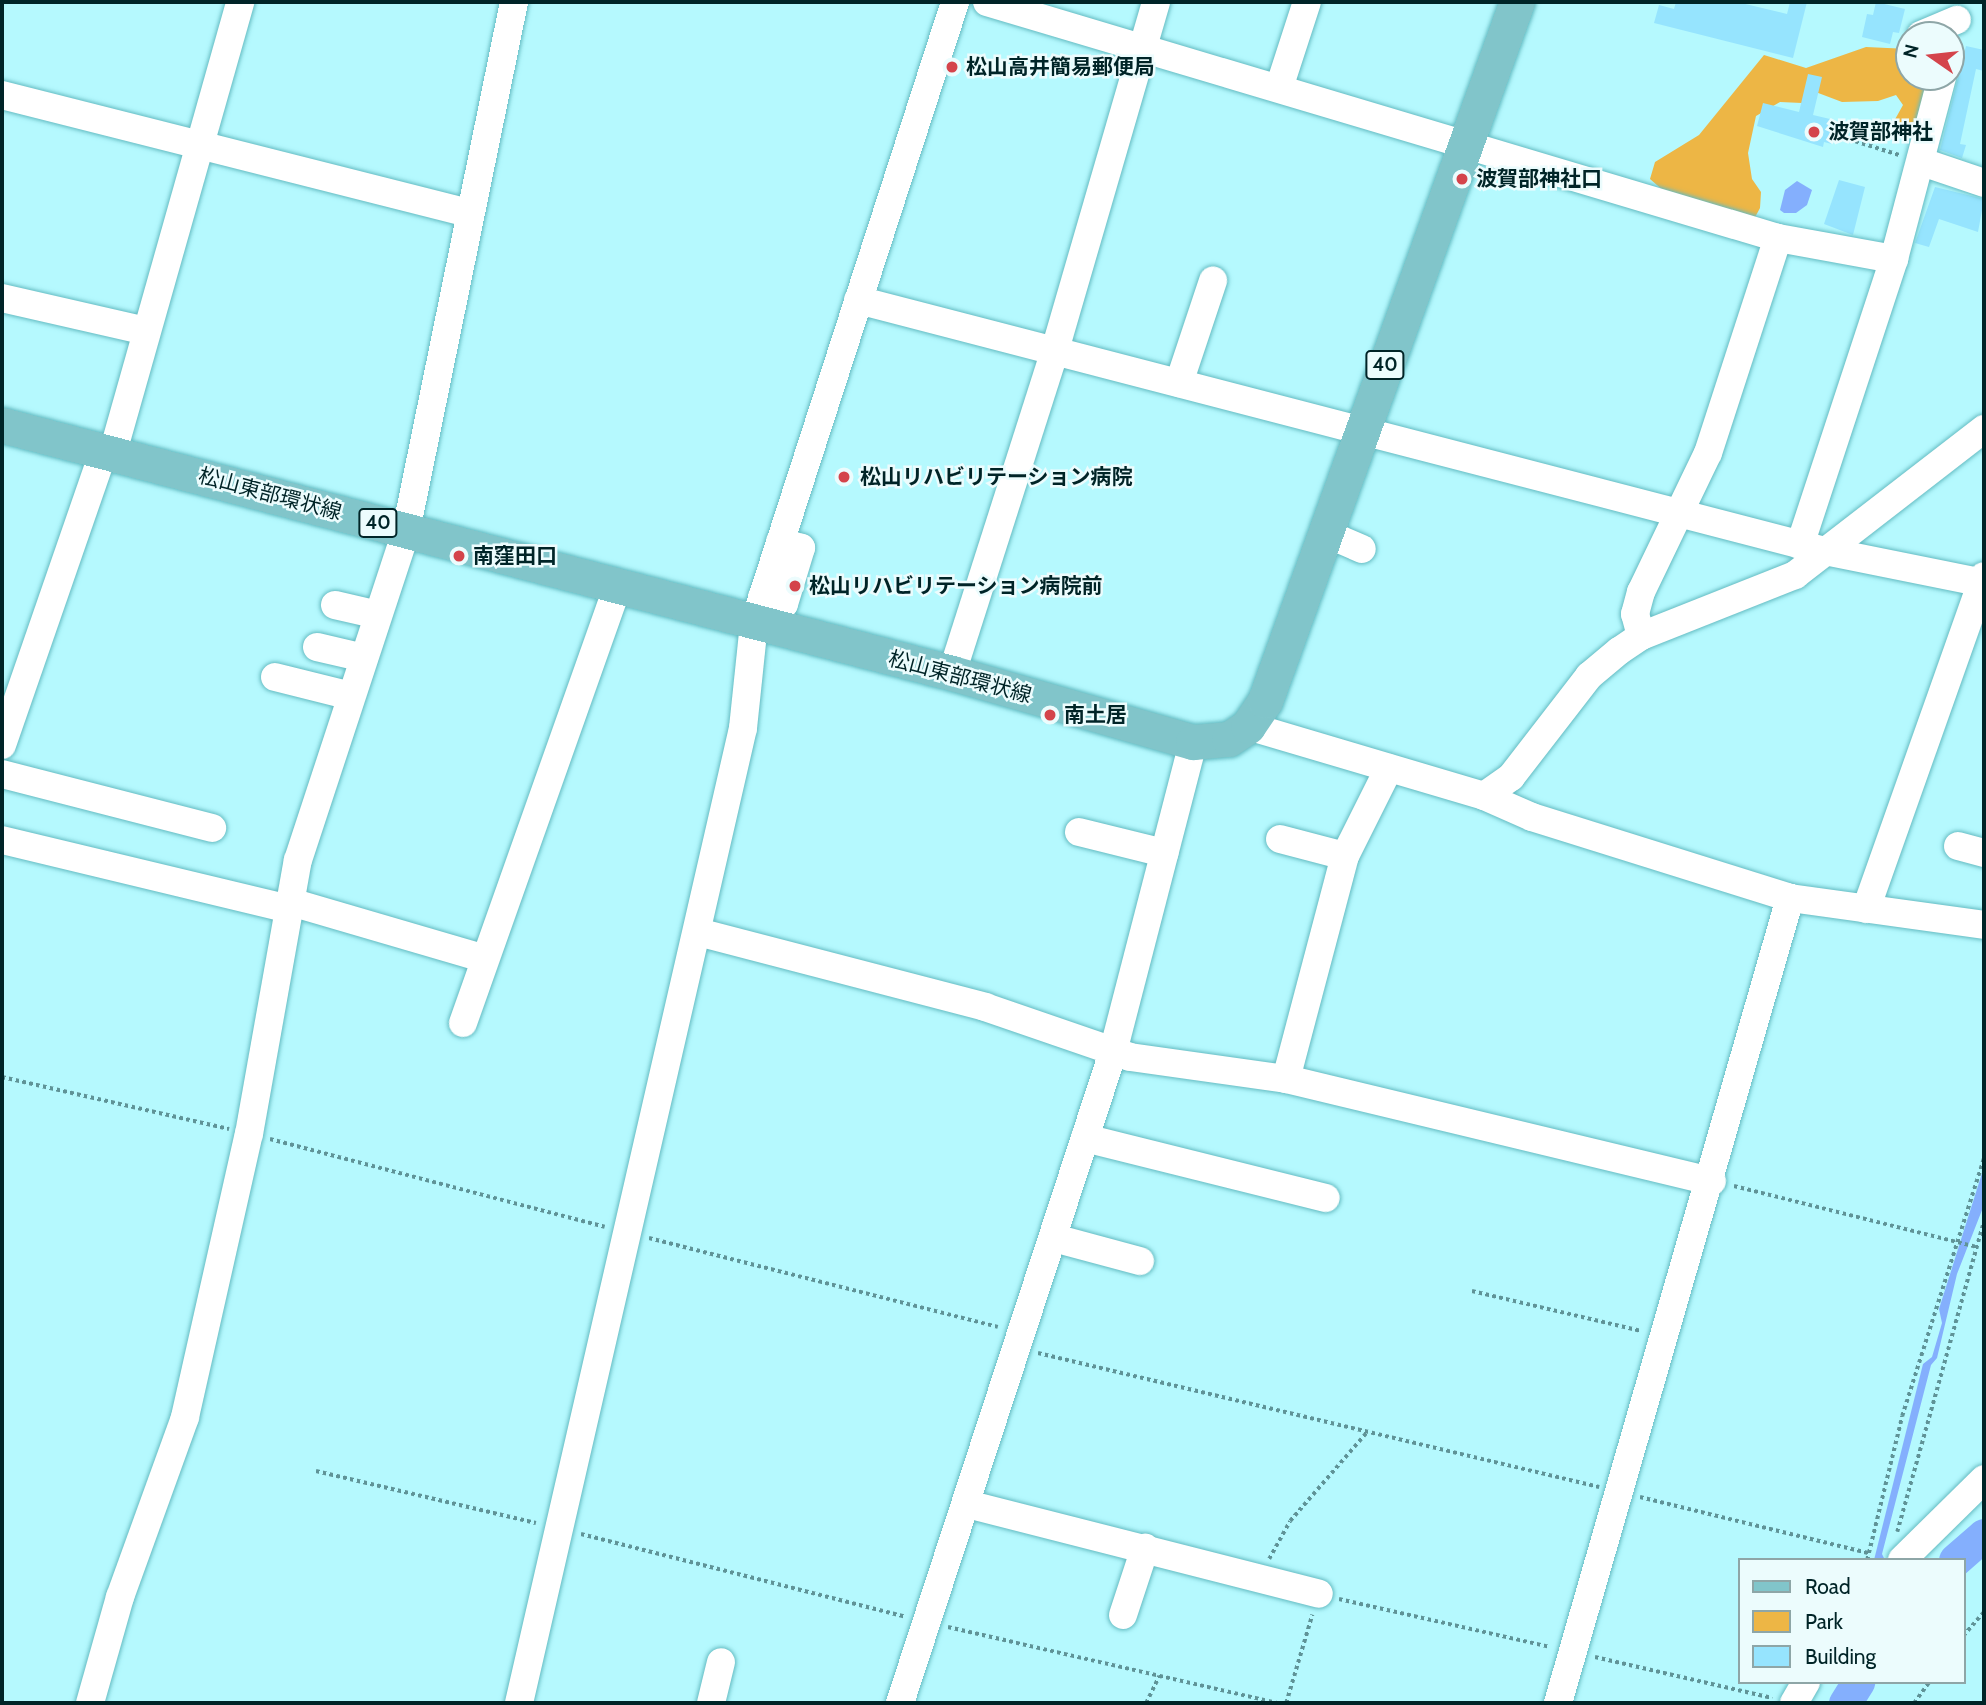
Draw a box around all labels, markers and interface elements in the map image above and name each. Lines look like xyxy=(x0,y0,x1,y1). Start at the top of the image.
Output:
north arrow xyxy=(1895,21,1965,91)
text: N xyxy=(1898,42,1924,61)
place label: 松山高井簡易郵便局 xyxy=(966,54,1155,80)
marker: 松山高井簡易郵便局 xyxy=(944,59,960,75)
place label: 波賀部神社 xyxy=(1828,119,1933,145)
marker: 波賀部神社 xyxy=(1806,124,1822,140)
place label: 波賀部神社口 xyxy=(1476,166,1602,192)
marker: 波賀部神社口 xyxy=(1454,171,1470,187)
road number: 40 xyxy=(1364,350,1406,380)
street label: 松山東部環状線 xyxy=(196,463,344,525)
place label: 松山リハビリテーション病院 xyxy=(860,464,1133,490)
marker: 松山リハビリテーション病院 xyxy=(834,467,854,487)
road number: 40 xyxy=(357,508,399,538)
place label: 南窪田口 xyxy=(473,543,557,569)
marker: 南窪田口 xyxy=(451,548,467,564)
place label: 松山リハビリテーション病院前 xyxy=(809,573,1103,599)
marker: 松山リハビリテーション病院前 xyxy=(787,578,803,594)
street label: 松山東部環状線 xyxy=(886,646,1034,708)
place label: 南土居 xyxy=(1064,702,1127,728)
marker: 南土居 xyxy=(1042,707,1058,723)
legend xyxy=(1738,1558,1965,1684)
text: Road xyxy=(1805,1574,1851,1599)
text: Park xyxy=(1805,1609,1843,1634)
text: Building xyxy=(1805,1644,1876,1669)

